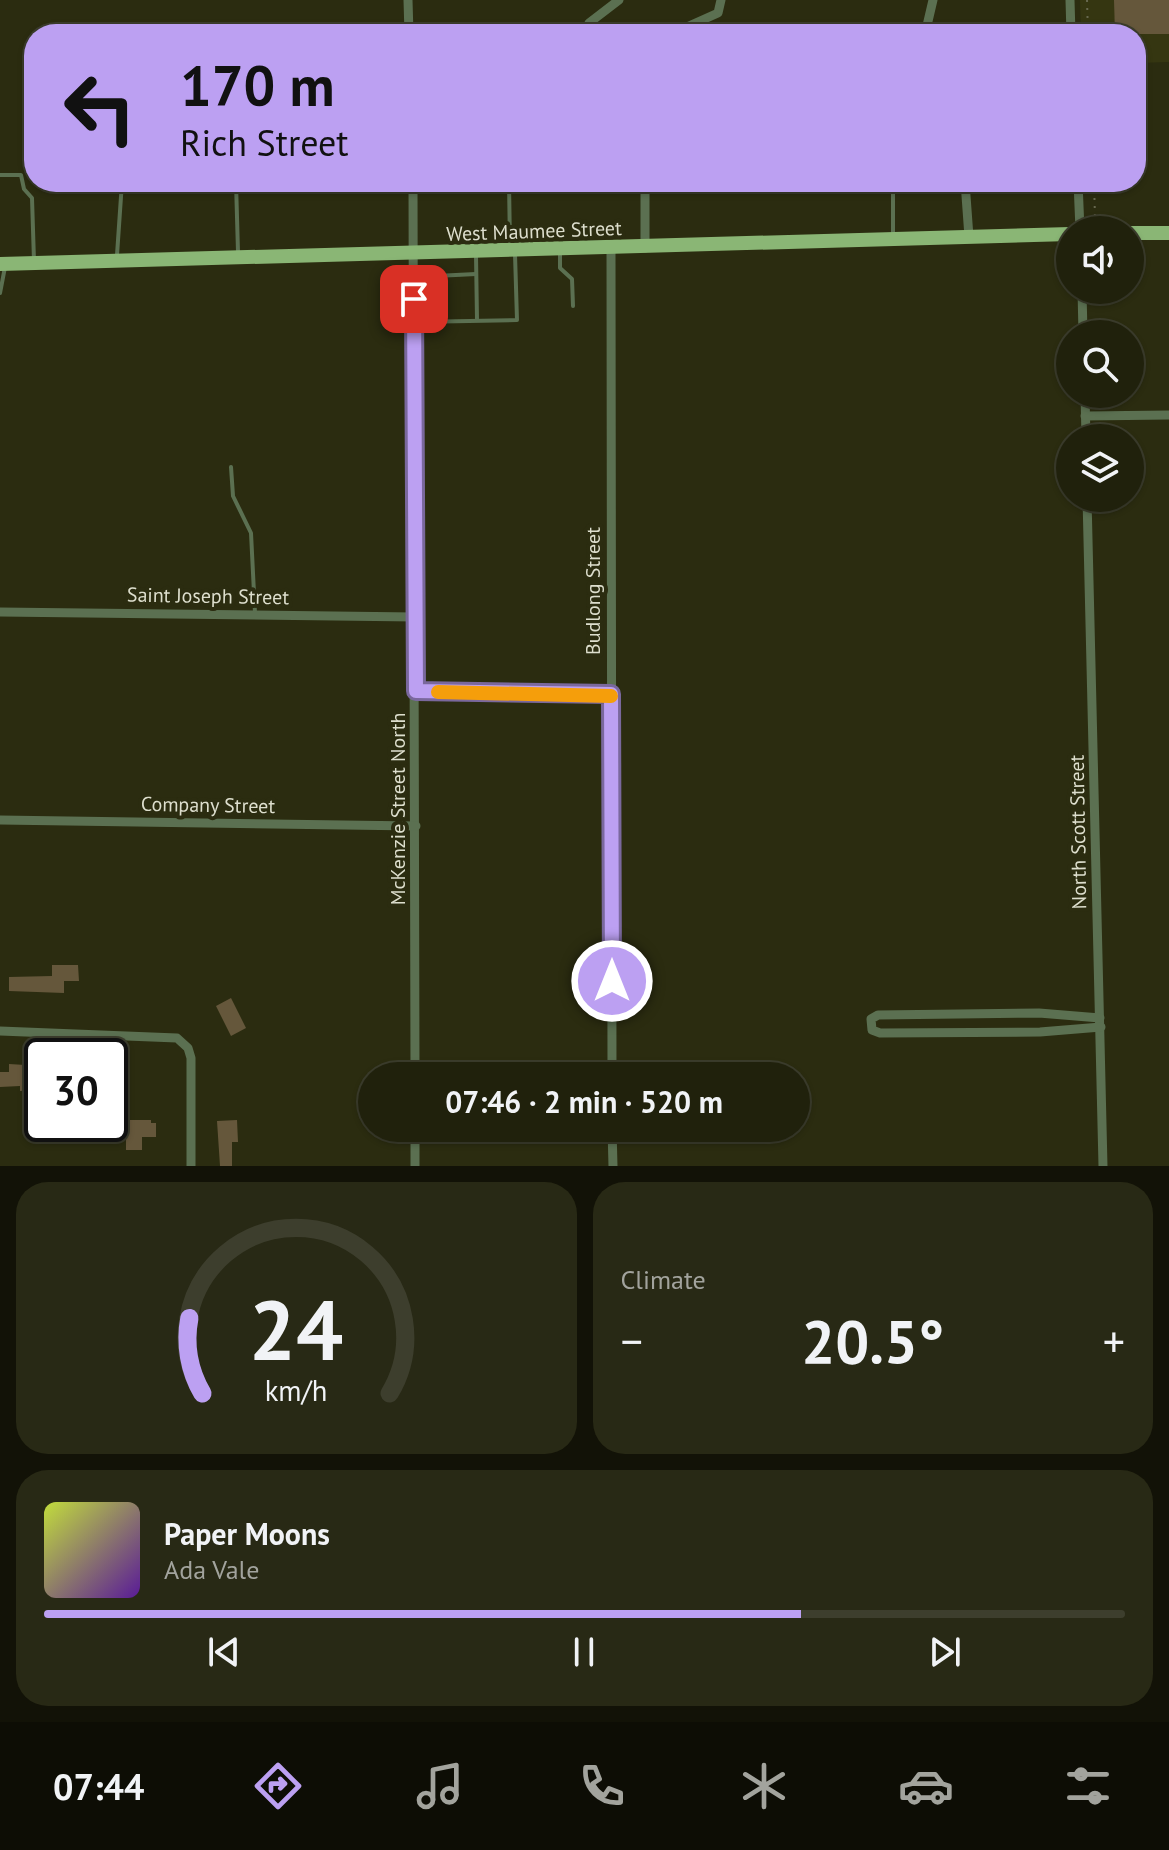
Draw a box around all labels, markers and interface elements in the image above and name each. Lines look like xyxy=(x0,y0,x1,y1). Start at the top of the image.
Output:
text: 170 m xyxy=(180,49,335,121)
icon: left xyxy=(48,56,152,160)
text: Rich Street xyxy=(180,119,349,166)
street label: West Maumee Street xyxy=(446,215,622,247)
map controls xyxy=(1056,216,1144,512)
button: sound xyxy=(1056,216,1144,304)
pin xyxy=(380,265,448,333)
icon: arrive xyxy=(392,277,436,321)
button: search xyxy=(1056,320,1144,408)
button: layers xyxy=(1056,424,1144,512)
street label: Budlong Street xyxy=(580,527,606,655)
street label: Saint Joseph Street xyxy=(127,582,290,610)
street label: McKenzie Street North xyxy=(385,713,411,905)
street label: North Scott Street xyxy=(1064,754,1092,909)
street label: Company Street xyxy=(141,791,276,819)
position arrow xyxy=(570,939,654,1023)
speed limit sign: 30 xyxy=(24,1038,128,1142)
text: 07:46 · 2 min · 520 m xyxy=(445,1082,723,1121)
text: Climate xyxy=(621,1263,706,1296)
text: 24 xyxy=(249,1275,343,1383)
text: 20.5° xyxy=(801,1302,944,1380)
text: − xyxy=(621,1312,643,1369)
text: + xyxy=(1103,1312,1125,1369)
text: km/h xyxy=(265,1372,328,1409)
text: Paper Moons xyxy=(164,1514,330,1553)
text: Ada Vale xyxy=(164,1553,259,1586)
icon: previous xyxy=(202,1630,246,1674)
icon: pause xyxy=(562,1630,606,1674)
icon: next xyxy=(923,1630,967,1674)
icon: directions xyxy=(250,1758,306,1814)
icon: music xyxy=(412,1758,468,1814)
icon: phone xyxy=(574,1758,630,1814)
icon: climate xyxy=(736,1758,792,1814)
icon: car xyxy=(898,1758,954,1814)
icon: filters xyxy=(1060,1758,1116,1814)
text: 07:44 xyxy=(53,1763,144,1810)

